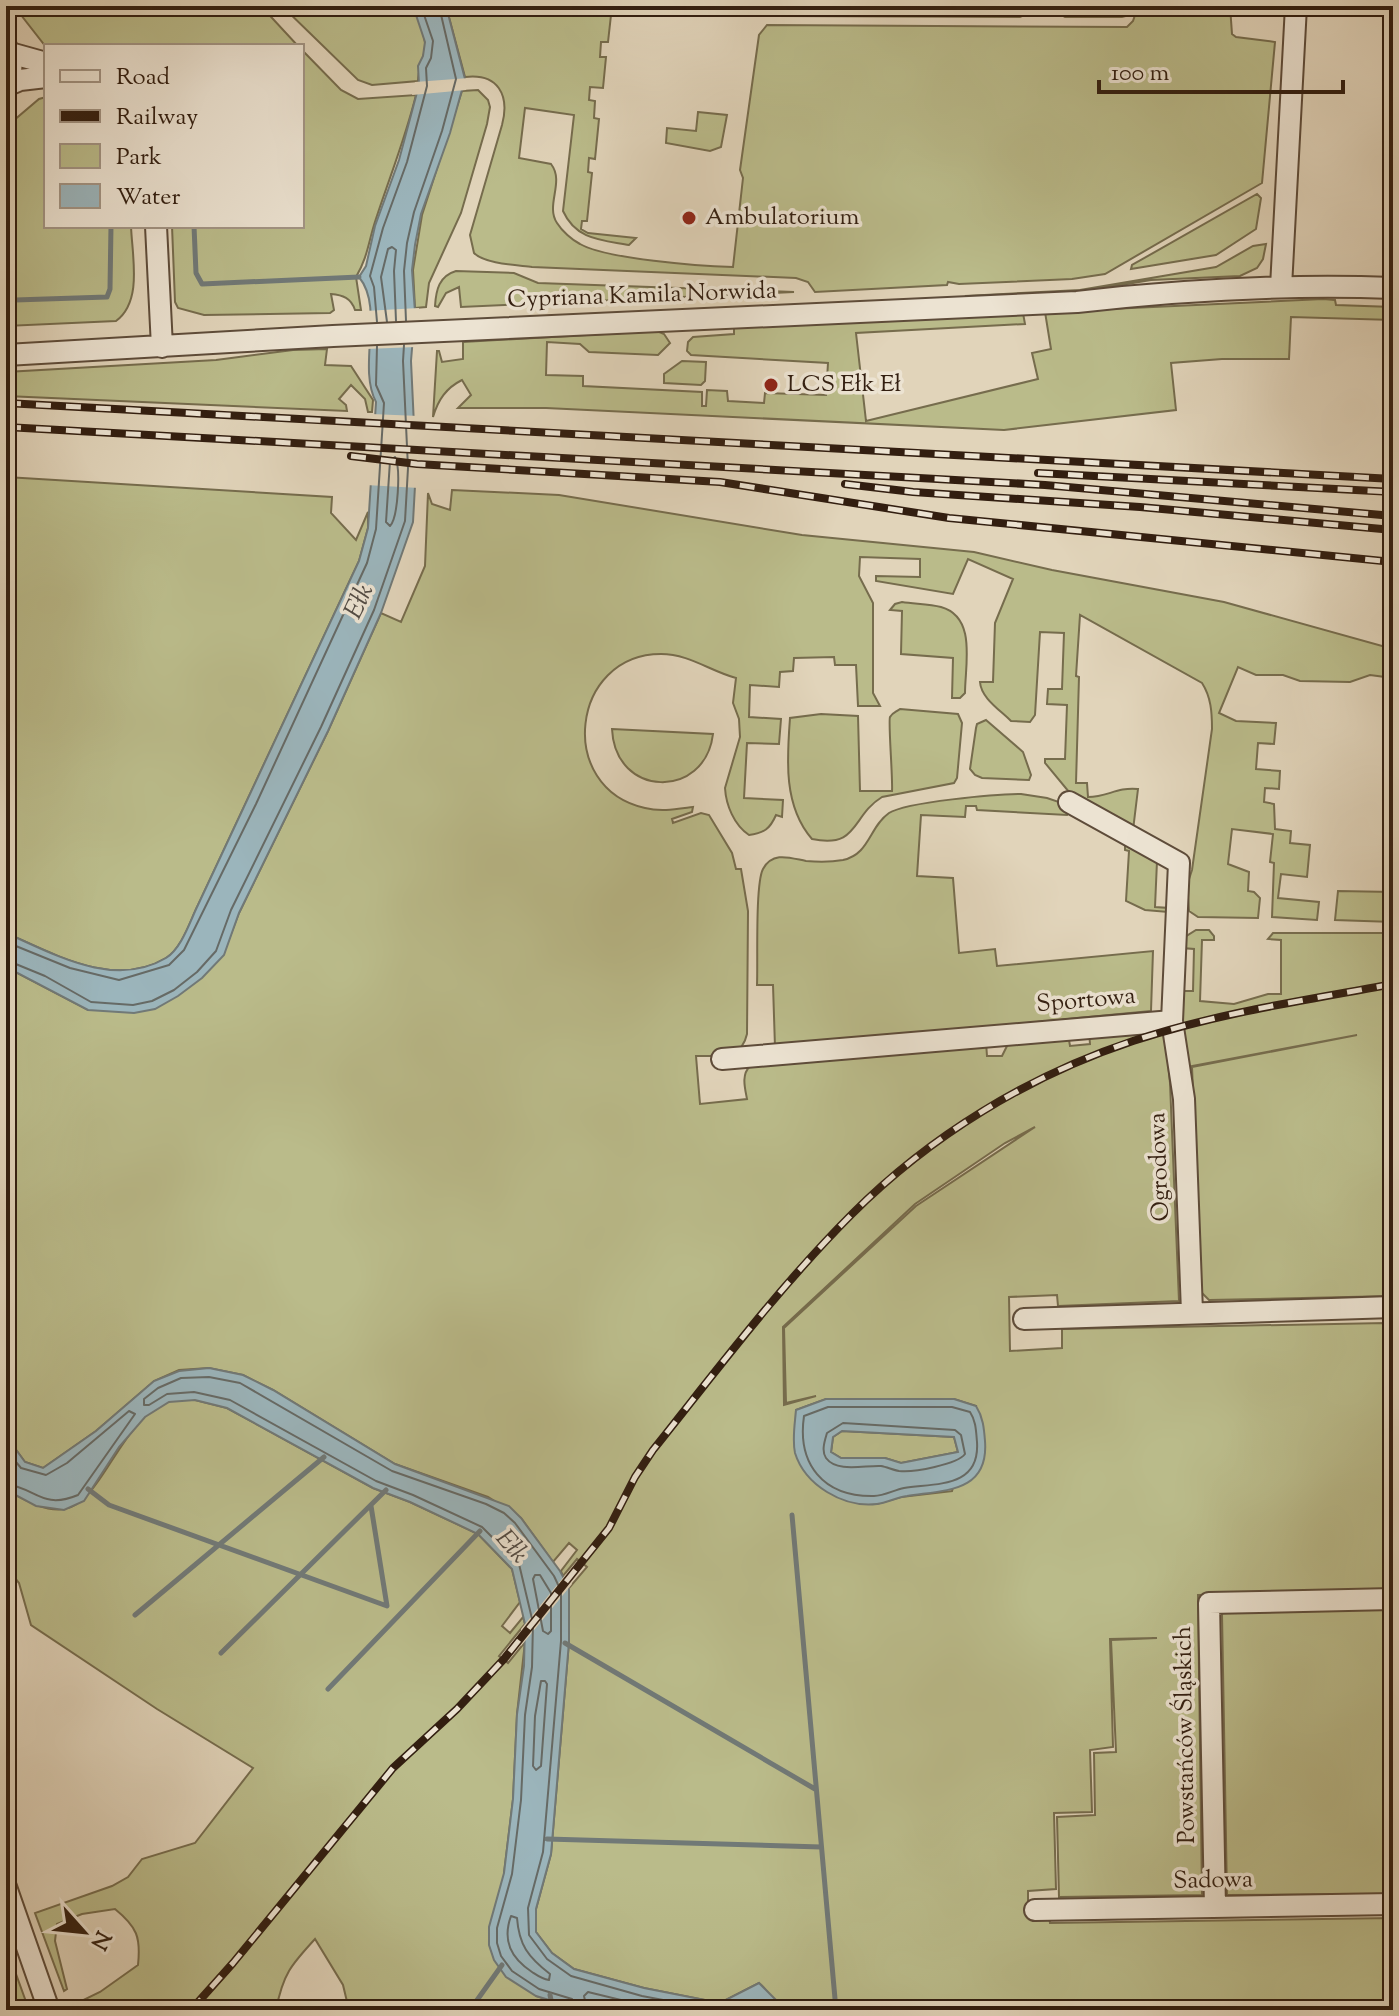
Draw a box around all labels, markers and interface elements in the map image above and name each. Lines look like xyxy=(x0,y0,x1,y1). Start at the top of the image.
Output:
legend xyxy=(44,44,304,228)
scale bar xyxy=(1099,44,1343,94)
text: 100 m xyxy=(1111,57,1169,91)
text: Road xyxy=(116,61,170,95)
text: Railway xyxy=(116,101,198,135)
text: Park xyxy=(116,141,162,175)
text: Water xyxy=(116,181,180,215)
place label: Ambulatorium xyxy=(705,201,859,235)
marker: Ambulatorium xyxy=(680,209,698,227)
street label: Cypriana Kamila Norwida xyxy=(507,274,777,318)
place label: LCS Ełk Eł xyxy=(787,368,901,402)
marker: LCS Ełk Eł xyxy=(762,376,780,394)
water label: Ełk xyxy=(336,578,384,626)
street label: Sportowa xyxy=(1035,980,1137,1022)
street label: Ogrodowa xyxy=(1141,1112,1179,1222)
water label: Ełk xyxy=(486,1522,537,1572)
street label: Powstańców Śląskich xyxy=(1167,1626,1205,1844)
street label: Sadowa xyxy=(1173,1863,1253,1899)
north arrow xyxy=(44,1892,124,1972)
text: N xyxy=(81,1925,117,1955)

